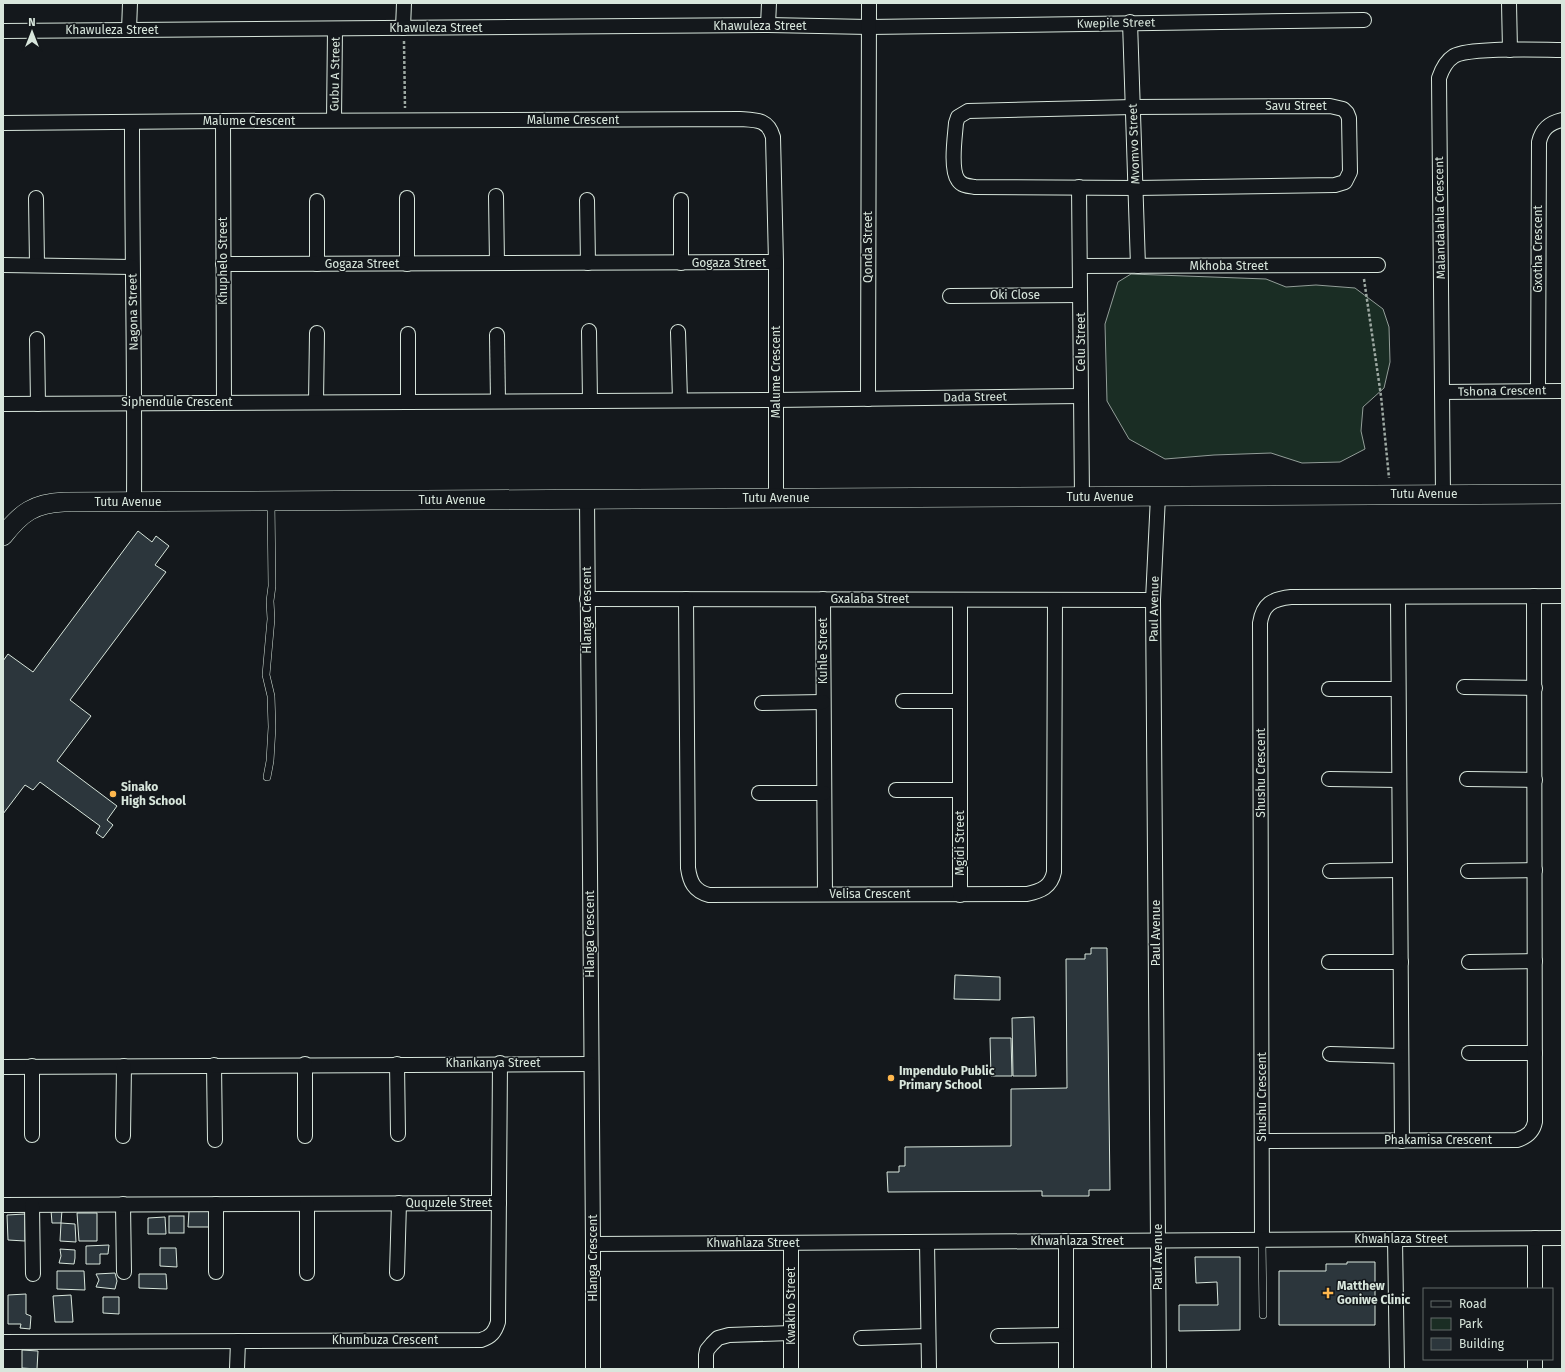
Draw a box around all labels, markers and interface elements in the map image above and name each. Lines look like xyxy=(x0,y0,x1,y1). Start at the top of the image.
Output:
north arrow xyxy=(12,12,52,52)
street label: Kwepile Street xyxy=(1077,15,1156,31)
text: N xyxy=(28,16,36,29)
street label: Khawuleza Street xyxy=(713,19,807,33)
street label: Khawuleza Street xyxy=(389,21,483,35)
street label: Khawuleza Street xyxy=(65,23,159,37)
street label: Gubu A Street xyxy=(327,36,343,111)
street label: Savu Street xyxy=(1265,99,1327,113)
street label: Mvomvo Street xyxy=(1126,103,1142,185)
street label: Malume Crescent xyxy=(527,113,620,127)
street label: Malume Crescent xyxy=(203,114,296,128)
street label: Malandalahla Crescent xyxy=(1432,156,1448,280)
street label: Gxotha Crescent xyxy=(1531,204,1545,293)
street label: Qonda Street xyxy=(861,210,875,283)
street label: Khuphelo Street xyxy=(216,216,230,305)
street label: Gogaza Street xyxy=(692,256,767,270)
street label: Gogaza Street xyxy=(325,257,400,271)
street label: Mkhoba Street xyxy=(1190,259,1269,273)
street label: Nagona Street xyxy=(125,273,141,351)
street label: Oki Close xyxy=(990,288,1040,302)
street label: Celu Street xyxy=(1074,312,1088,372)
street label: Malume Crescent xyxy=(769,325,783,418)
street label: Tshona Crescent xyxy=(1458,383,1547,399)
street label: Dada Street xyxy=(943,389,1008,405)
street label: Siphendule Crescent xyxy=(121,395,233,409)
street label: Tutu Avenue xyxy=(1390,487,1458,501)
street label: Tutu Avenue xyxy=(1066,490,1134,504)
street label: Tutu Avenue xyxy=(742,491,810,505)
street label: Tutu Avenue xyxy=(418,493,486,507)
street label: Tutu Avenue xyxy=(94,495,162,509)
street label: Hlanga Crescent xyxy=(580,566,594,654)
street label: Paul Avenue xyxy=(1146,576,1162,642)
street label: Gxalaba Street xyxy=(831,592,910,606)
street label: Kuhle Street xyxy=(816,617,830,684)
street label: Shushu Crescent xyxy=(1254,727,1268,818)
place label: Sinako High School xyxy=(121,780,186,808)
marker: Sinako High School xyxy=(108,789,118,799)
street label: Mgidi Street xyxy=(953,810,967,876)
street label: Velisa Crescent xyxy=(829,887,911,901)
street label: Hlanga Crescent xyxy=(583,890,597,978)
street label: Paul Avenue xyxy=(1149,900,1163,966)
street label: Shushu Crescent xyxy=(1255,1051,1269,1142)
street label: Khankanya Street xyxy=(445,1056,541,1070)
place label: Impendulo Public Primary School xyxy=(899,1064,995,1092)
marker: Impendulo Public Primary School xyxy=(886,1073,896,1083)
street label: Phakamisa Crescent xyxy=(1384,1133,1493,1147)
street label: Ququzele Street xyxy=(406,1196,493,1210)
street label: Hlanga Crescent xyxy=(586,1214,600,1302)
street label: Paul Avenue xyxy=(1151,1224,1165,1290)
street label: Khwahlaza Street xyxy=(1354,1232,1448,1246)
street label: Khwahlaza Street xyxy=(1030,1234,1124,1248)
street label: Khwahlaza Street xyxy=(706,1236,800,1250)
street label: Kwakho Street xyxy=(784,1266,798,1345)
place label: Matthew Goniwe Clinic xyxy=(1337,1279,1411,1307)
marker: Matthew Goniwe Clinic xyxy=(1322,1287,1334,1299)
legend xyxy=(1423,1288,1553,1360)
text: Road xyxy=(1459,1297,1487,1311)
text: Park xyxy=(1459,1317,1483,1331)
street label: Khumbuza Crescent xyxy=(332,1333,439,1347)
text: Building xyxy=(1459,1337,1505,1351)

